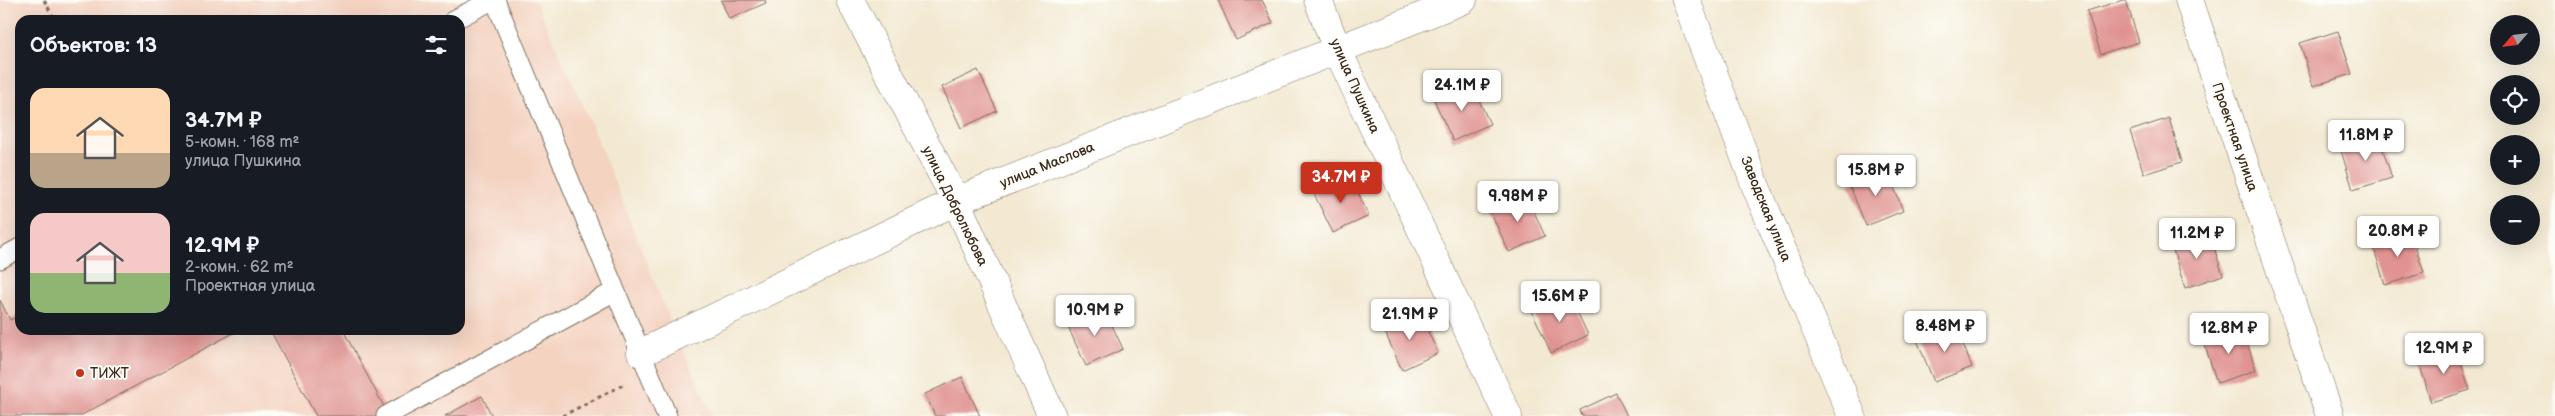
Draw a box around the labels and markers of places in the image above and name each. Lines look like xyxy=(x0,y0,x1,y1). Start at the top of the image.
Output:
pin: 24.1M ₽ xyxy=(1416,70,1508,112)
pin: 11.8M ₽ xyxy=(2320,120,2412,162)
pin: 15.8M ₽ xyxy=(1830,154,1922,197)
pin: 34.7M ₽ xyxy=(1295,162,1387,204)
pin: 9.98M ₽ xyxy=(1472,180,1564,223)
pin: 20.8M ₽ xyxy=(2352,216,2444,258)
pin: 11.2M ₽ xyxy=(2151,218,2243,260)
pin: 15.6M ₽ xyxy=(1514,280,1606,323)
pin: 10.9M ₽ xyxy=(1049,294,1141,337)
pin: 21.9M ₽ xyxy=(1364,298,1456,341)
pin: 8.48M ₽ xyxy=(1899,310,1991,353)
pin: 12.8M ₽ xyxy=(2183,312,2275,355)
pin: 12.9M ₽ xyxy=(2398,332,2490,375)
place label: ТИЖТ xyxy=(90,365,130,382)
marker: ТИЖТ xyxy=(74,367,86,379)

